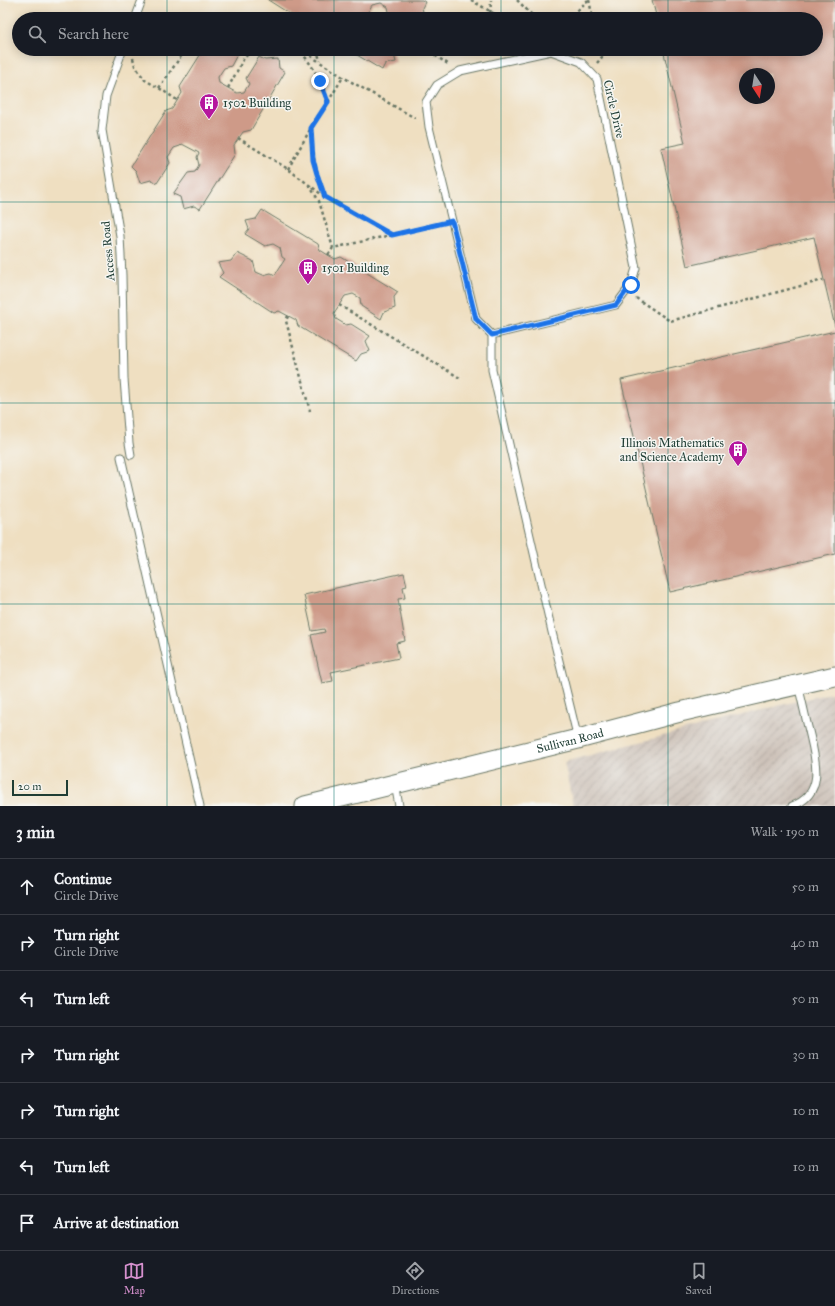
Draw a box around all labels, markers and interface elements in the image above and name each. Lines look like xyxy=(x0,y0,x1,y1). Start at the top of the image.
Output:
search box xyxy=(12,12,823,56)
icon: search xyxy=(26,23,48,45)
text: Search here xyxy=(58,25,129,43)
north arrow xyxy=(739,68,775,104)
route end xyxy=(311,72,329,90)
street label: Circle Drive xyxy=(600,78,628,140)
building icon: 1502 Building xyxy=(198,92,220,120)
place label: 1502 Building xyxy=(223,96,291,111)
street label: Access Road xyxy=(98,220,118,283)
building icon: 1501 Building xyxy=(297,257,319,285)
place label: 1501 Building xyxy=(322,261,389,276)
route start xyxy=(622,276,640,294)
place label: Illinois Mathematics and Science Academy xyxy=(620,436,724,464)
building icon: Illinois Mathematics and Science Academy xyxy=(727,439,749,467)
street label: Sullivan Road xyxy=(535,726,605,756)
scale bar xyxy=(12,778,68,797)
text: 20 m xyxy=(18,780,41,793)
text: 3 min xyxy=(16,822,55,843)
text: Walk · 190 m xyxy=(750,824,819,840)
text: Continue xyxy=(54,870,112,888)
icon: ahead xyxy=(16,876,38,898)
text: 50 m xyxy=(792,879,819,895)
text: Circle Drive xyxy=(54,888,118,904)
text: Turn right xyxy=(54,926,119,944)
icon: right xyxy=(16,932,38,954)
text: 40 m xyxy=(790,935,819,951)
text: Circle Drive xyxy=(54,944,118,960)
icon: left xyxy=(16,988,38,1010)
text: Turn left xyxy=(54,990,110,1008)
text: 50 m xyxy=(792,991,819,1007)
icon: right xyxy=(16,1044,38,1066)
text: Turn right xyxy=(54,1046,119,1064)
text: 30 m xyxy=(793,1047,819,1063)
icon: right xyxy=(16,1100,38,1122)
text: Turn right xyxy=(54,1102,119,1120)
text: 10 m xyxy=(793,1103,819,1119)
icon: left xyxy=(16,1156,38,1178)
text: Turn left xyxy=(54,1158,110,1176)
text: 10 m xyxy=(793,1159,819,1175)
icon: arrive xyxy=(16,1212,38,1234)
text: Arrive at destination xyxy=(54,1214,179,1232)
tab: Map xyxy=(123,1260,145,1297)
tab: Directions xyxy=(392,1260,439,1297)
tab: Saved xyxy=(686,1260,712,1297)

